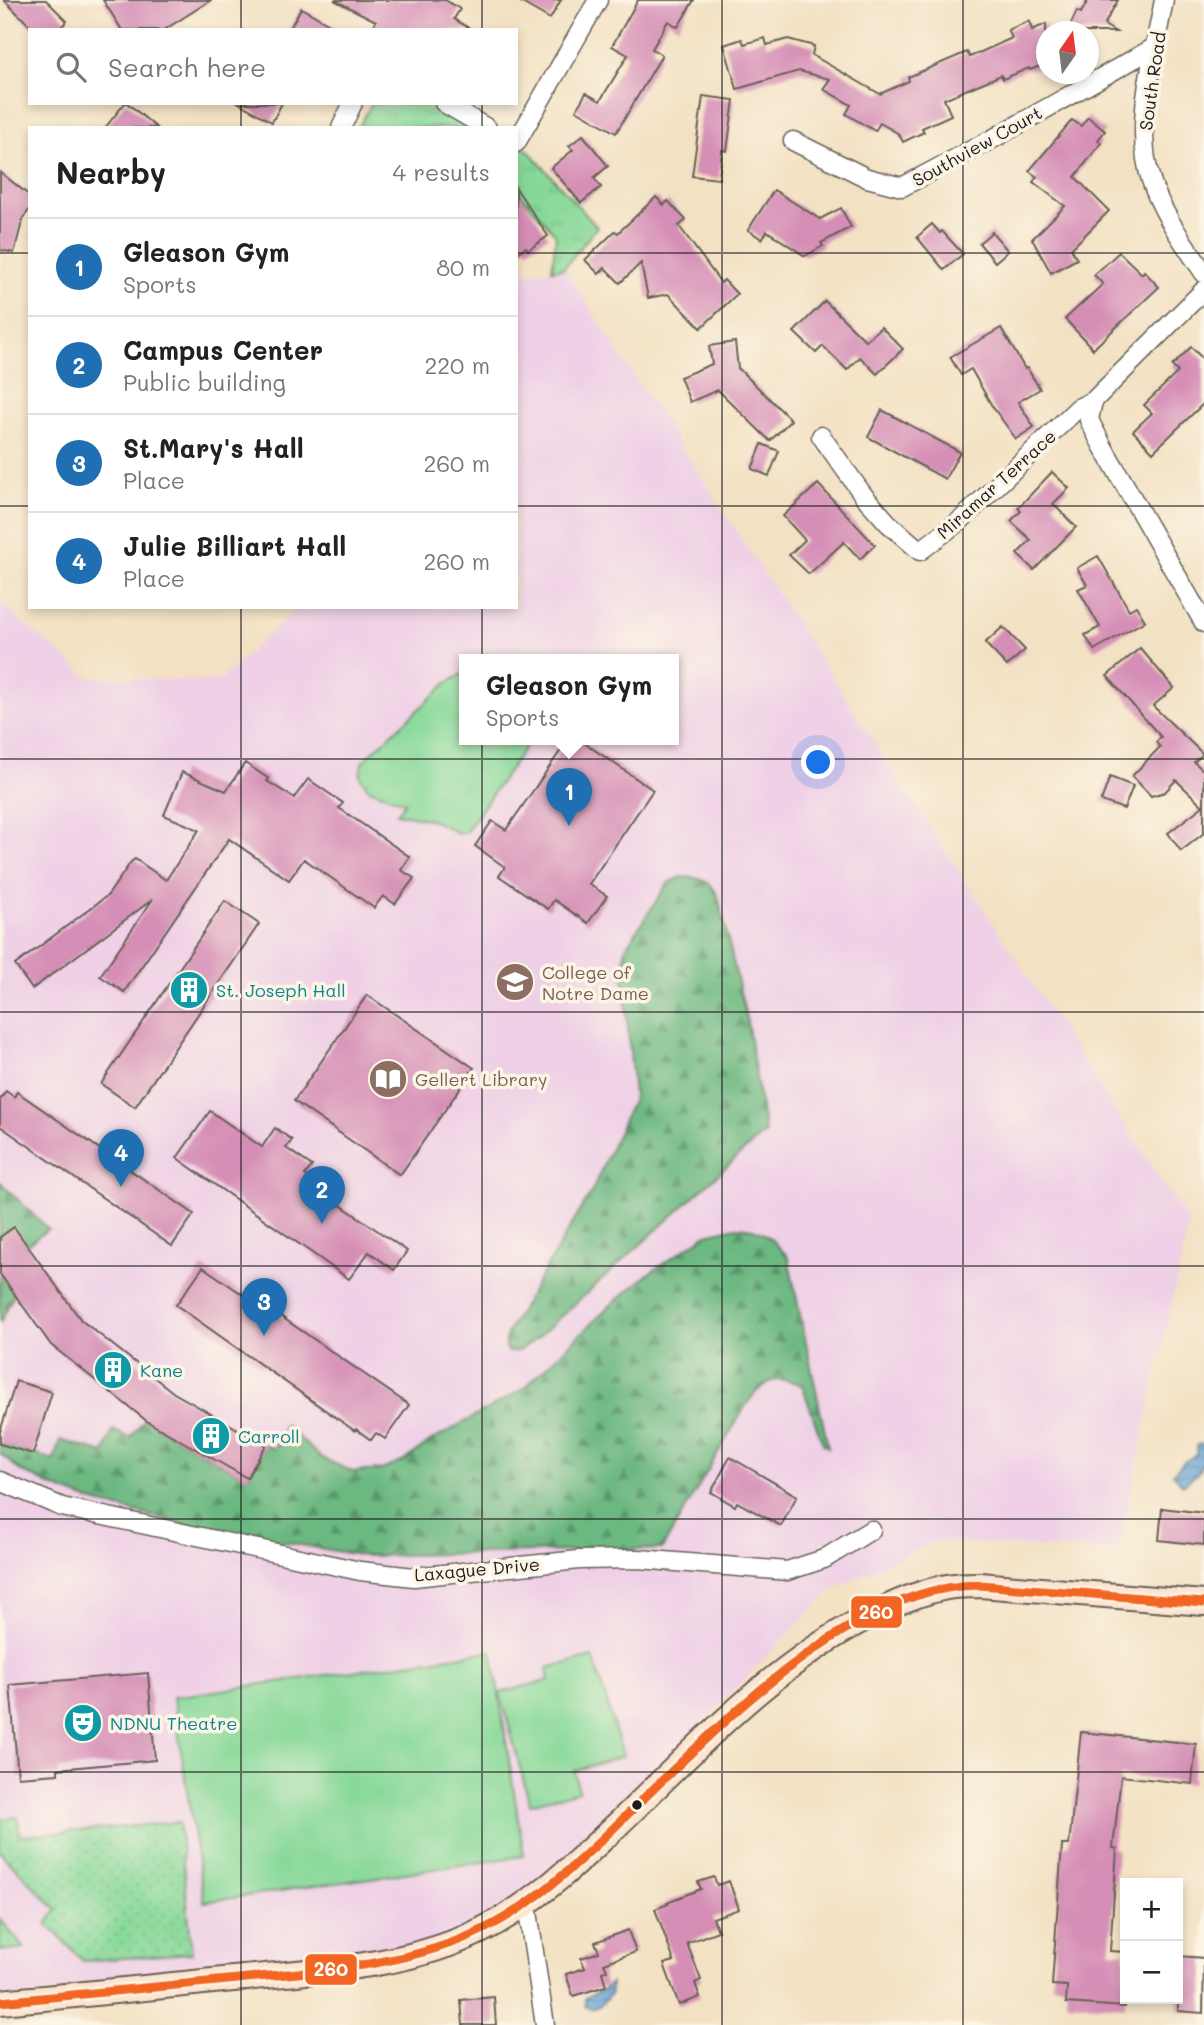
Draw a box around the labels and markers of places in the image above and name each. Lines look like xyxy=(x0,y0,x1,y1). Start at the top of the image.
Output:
pin: 1 xyxy=(546,768,592,826)
place label: College of Notre Dame xyxy=(542,960,649,1005)
school or university icon: College of Notre Dame xyxy=(494,961,536,1003)
building icon: St. Joseph Hall xyxy=(168,969,210,1011)
place label: St. Joseph Hall xyxy=(216,978,346,1002)
library icon: Gellert Library xyxy=(367,1058,409,1100)
place label: Gellert Library xyxy=(415,1067,548,1091)
pin: 4 xyxy=(98,1129,144,1187)
pin: 2 xyxy=(299,1166,345,1224)
pin: 3 xyxy=(241,1278,287,1336)
building icon: Kane xyxy=(92,1349,134,1391)
place label: Kane xyxy=(140,1358,183,1382)
building icon: Carroll xyxy=(190,1415,232,1457)
place label: Carroll xyxy=(238,1424,300,1448)
theatre icon: NDNU Theatre xyxy=(62,1702,104,1744)
place label: NDNU Theatre xyxy=(110,1711,237,1735)
unlabelled marker xyxy=(630,1798,644,1812)

